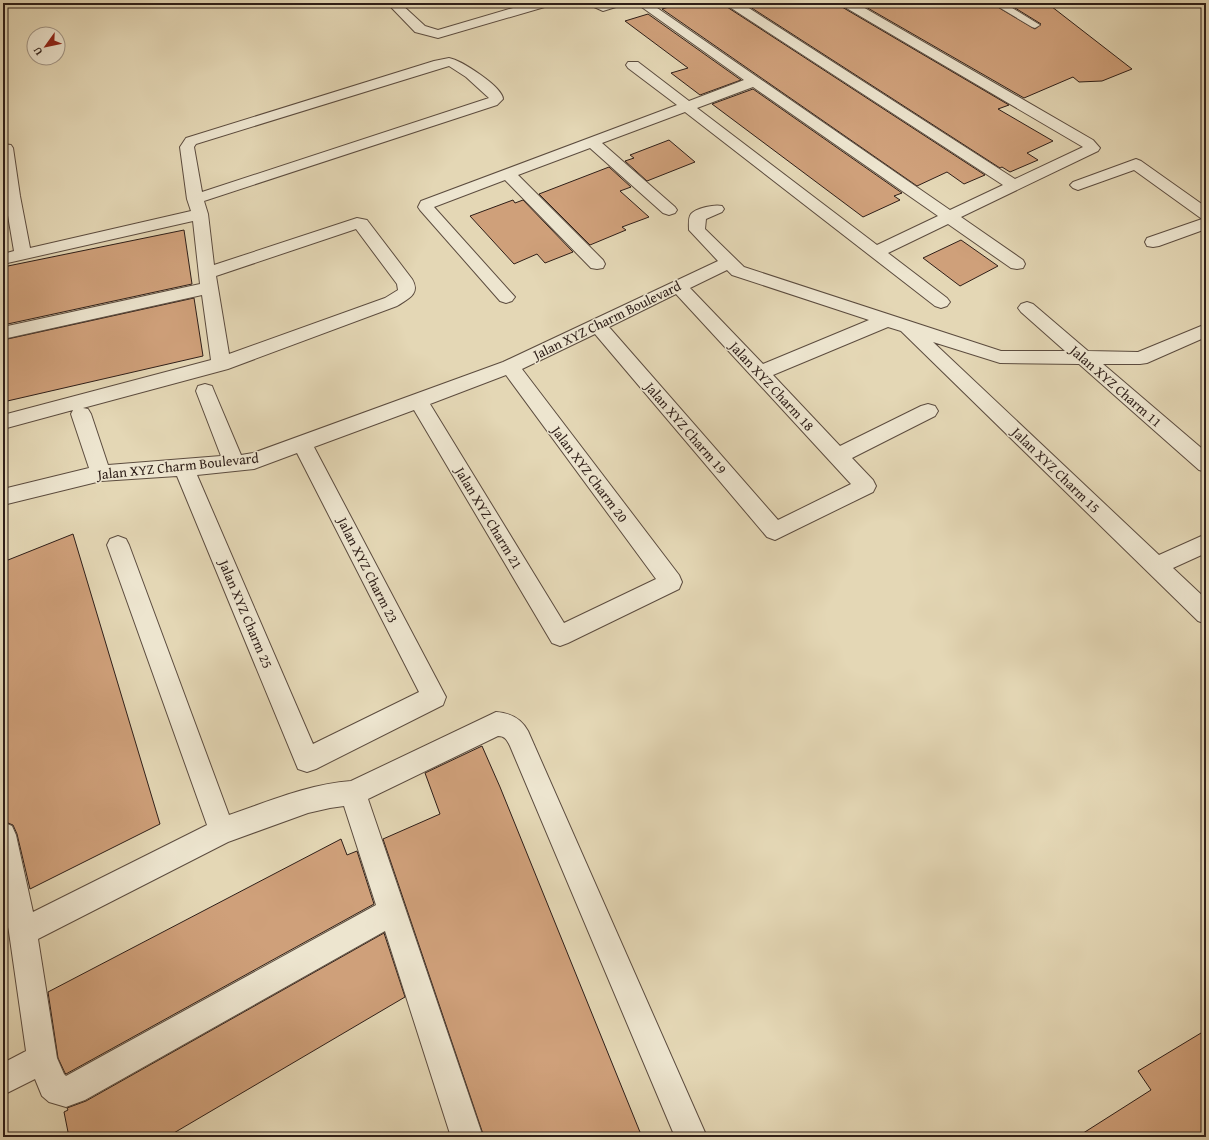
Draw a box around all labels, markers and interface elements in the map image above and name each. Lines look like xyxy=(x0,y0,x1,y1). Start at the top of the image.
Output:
north arrow xyxy=(26,26,66,66)
text: U xyxy=(29,43,46,59)
street label: Jalan XYZ Charm Boulevard xyxy=(528,275,685,365)
street label: Jalan XYZ Charm 18 xyxy=(724,335,819,435)
street label: Jalan XYZ Charm 11 xyxy=(1064,339,1166,432)
street label: Jalan XYZ Charm 19 xyxy=(639,376,732,479)
street label: Jalan XYZ Charm 20 xyxy=(546,420,633,527)
street label: Jalan XYZ Charm 15 xyxy=(1006,421,1105,517)
street label: Jalan XYZ Charm Boulevard xyxy=(94,448,260,485)
street label: Jalan XYZ Charm 21 xyxy=(450,461,527,573)
street label: Jalan XYZ Charm 23 xyxy=(332,512,403,626)
street label: Jalan XYZ Charm 25 xyxy=(213,555,278,671)

